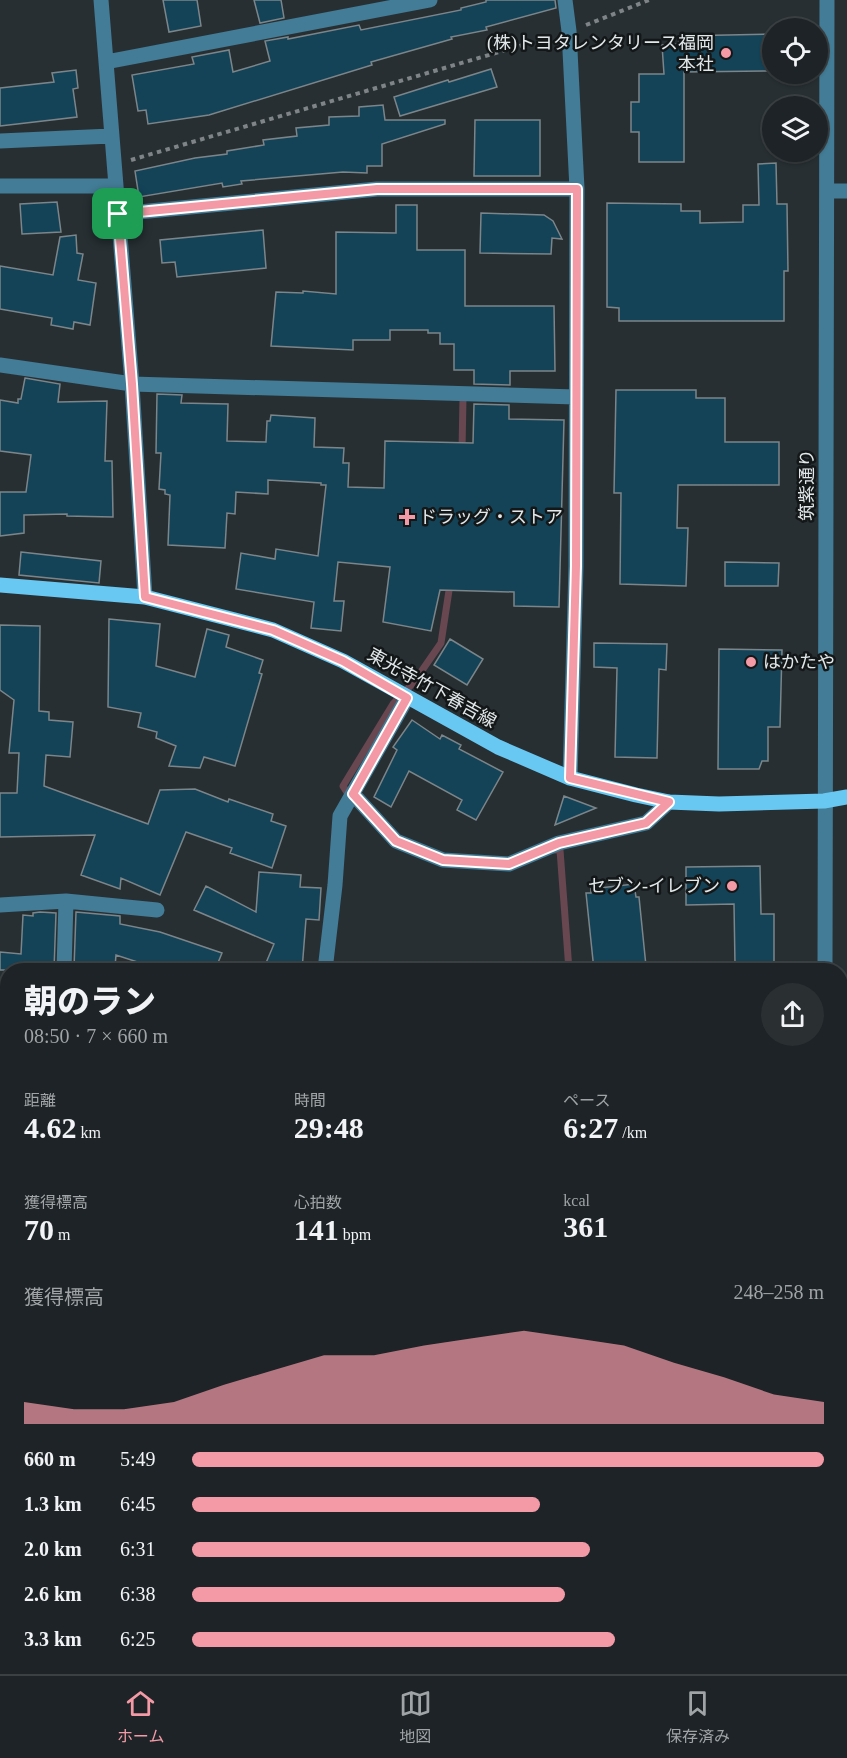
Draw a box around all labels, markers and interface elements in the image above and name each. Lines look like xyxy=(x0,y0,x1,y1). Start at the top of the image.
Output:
map controls xyxy=(762,18,828,162)
button: locate xyxy=(762,18,828,84)
place label: (株)トヨタレンタリース福岡 本社 xyxy=(487,33,714,74)
marker: (株)トヨタレンタリース福岡 本社 xyxy=(719,46,733,60)
button: layers xyxy=(762,96,828,162)
pin xyxy=(92,188,143,239)
icon: arrive xyxy=(101,197,134,230)
street label: 筑紫通り xyxy=(797,449,817,521)
place label: ドラッグ・ストア xyxy=(419,507,563,527)
marker: ドラッグ・ストア xyxy=(400,510,414,524)
street label: 東光寺竹下春吉線 xyxy=(364,644,500,732)
place label: はかたや xyxy=(763,652,835,672)
marker: はかたや xyxy=(744,655,758,669)
place label: セブン-イレブン xyxy=(588,876,720,896)
marker: セブン-イレブン xyxy=(725,879,739,893)
button: share xyxy=(761,983,824,1046)
text: 朝のラン xyxy=(24,984,156,1020)
text: 08:50 · 7 × 660 m xyxy=(24,1025,168,1047)
text: 距離 xyxy=(24,1092,56,1109)
text: 時間 xyxy=(294,1092,326,1109)
text: ペース xyxy=(563,1092,611,1109)
text: 4.62 xyxy=(24,1111,77,1144)
text: 29:48 xyxy=(294,1111,364,1144)
text: 6:27 xyxy=(563,1111,618,1144)
text: km xyxy=(77,1124,101,1141)
text: /km xyxy=(618,1124,647,1141)
text: kcal xyxy=(563,1192,590,1209)
text: 獲得標高 xyxy=(24,1194,88,1211)
text: 心拍数 xyxy=(294,1194,342,1211)
text: 361 xyxy=(563,1210,608,1243)
text: 70 xyxy=(24,1213,54,1246)
text: 141 xyxy=(294,1213,339,1246)
text: m xyxy=(54,1226,70,1243)
text: bpm xyxy=(339,1226,371,1243)
text: 248–258 m xyxy=(733,1281,824,1303)
text: 獲得標高 xyxy=(24,1286,104,1308)
text: 660 m xyxy=(24,1448,76,1470)
text: 5:49 xyxy=(120,1448,156,1470)
text: 1.3 km xyxy=(24,1493,82,1515)
text: 6:45 xyxy=(120,1493,156,1515)
text: 2.0 km xyxy=(24,1538,82,1560)
text: 6:31 xyxy=(120,1538,156,1560)
text: 2.6 km xyxy=(24,1583,82,1605)
text: 6:38 xyxy=(120,1583,156,1605)
text: 3.3 km xyxy=(24,1628,82,1650)
text: 6:25 xyxy=(120,1628,156,1650)
tab: ホーム xyxy=(117,1687,165,1747)
tab: 地図 xyxy=(399,1687,432,1747)
tab: 保存済み xyxy=(666,1687,730,1747)

